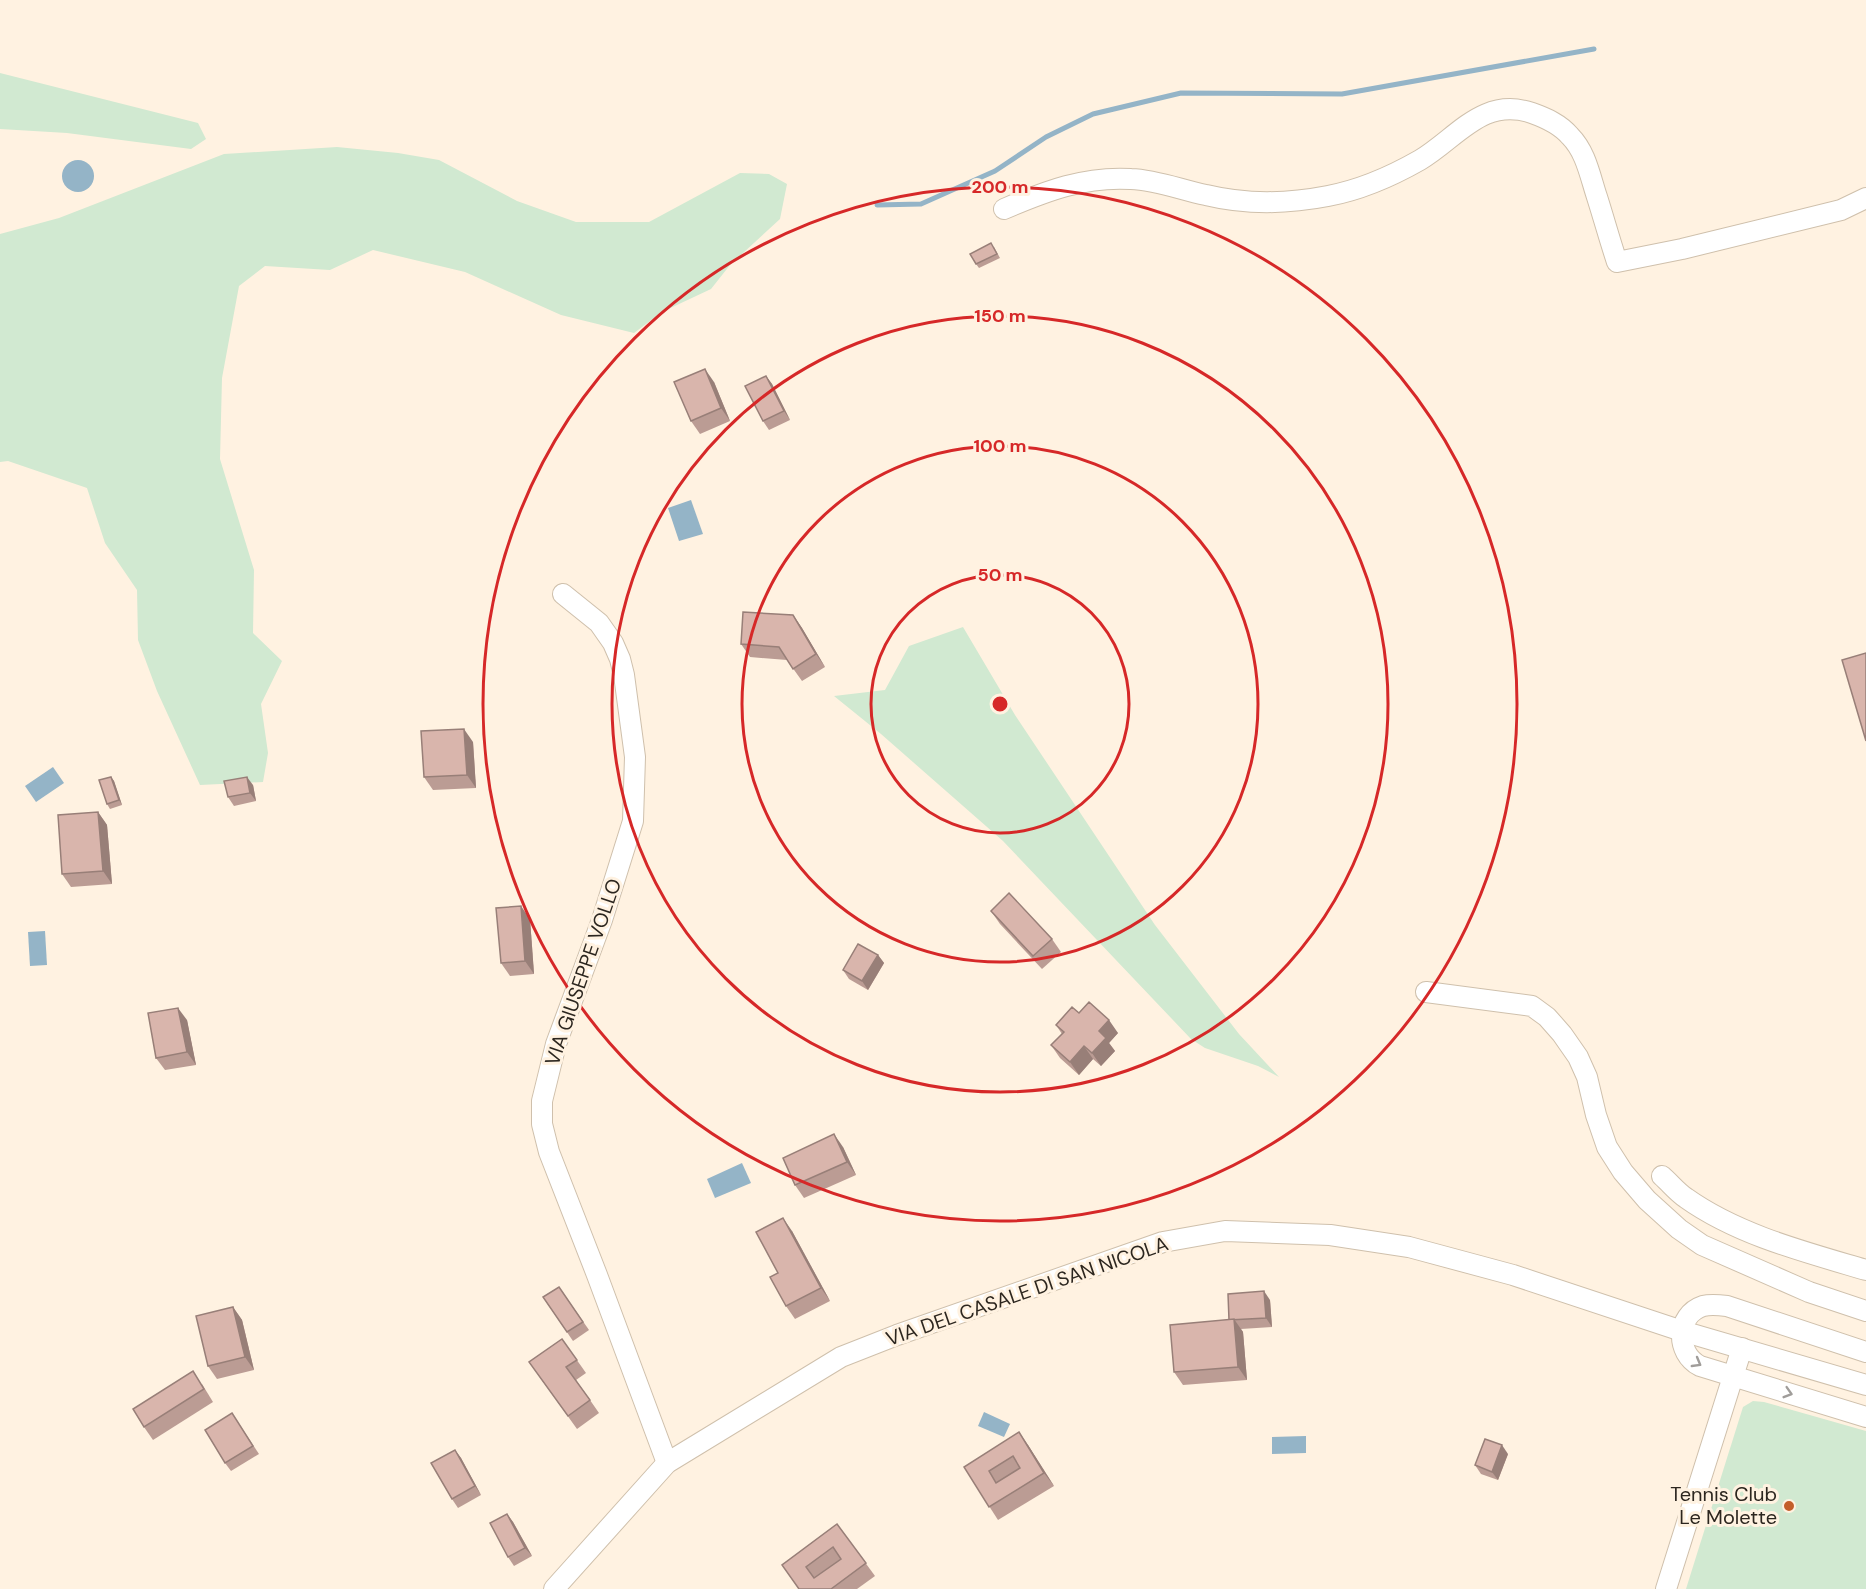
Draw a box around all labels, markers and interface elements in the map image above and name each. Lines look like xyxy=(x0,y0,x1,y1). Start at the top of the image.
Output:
text: 200 m xyxy=(972,175,1028,199)
text: 150 m xyxy=(974,304,1026,328)
text: 100 m xyxy=(973,434,1027,458)
text: 50 m xyxy=(977,563,1023,587)
centre of rings xyxy=(990,694,1010,714)
street label: VIA GIUSEPPE VOLLO xyxy=(539,875,627,1069)
street label: VIA DEL CASALE DI SAN NICOLA xyxy=(882,1230,1172,1352)
one-way arrow xyxy=(1691,1356,1701,1367)
one-way arrow xyxy=(1782,1386,1793,1398)
place label: Tennis Club Le Molette xyxy=(1670,1481,1777,1530)
marker: Tennis Club Le Molette xyxy=(1782,1499,1796,1513)

